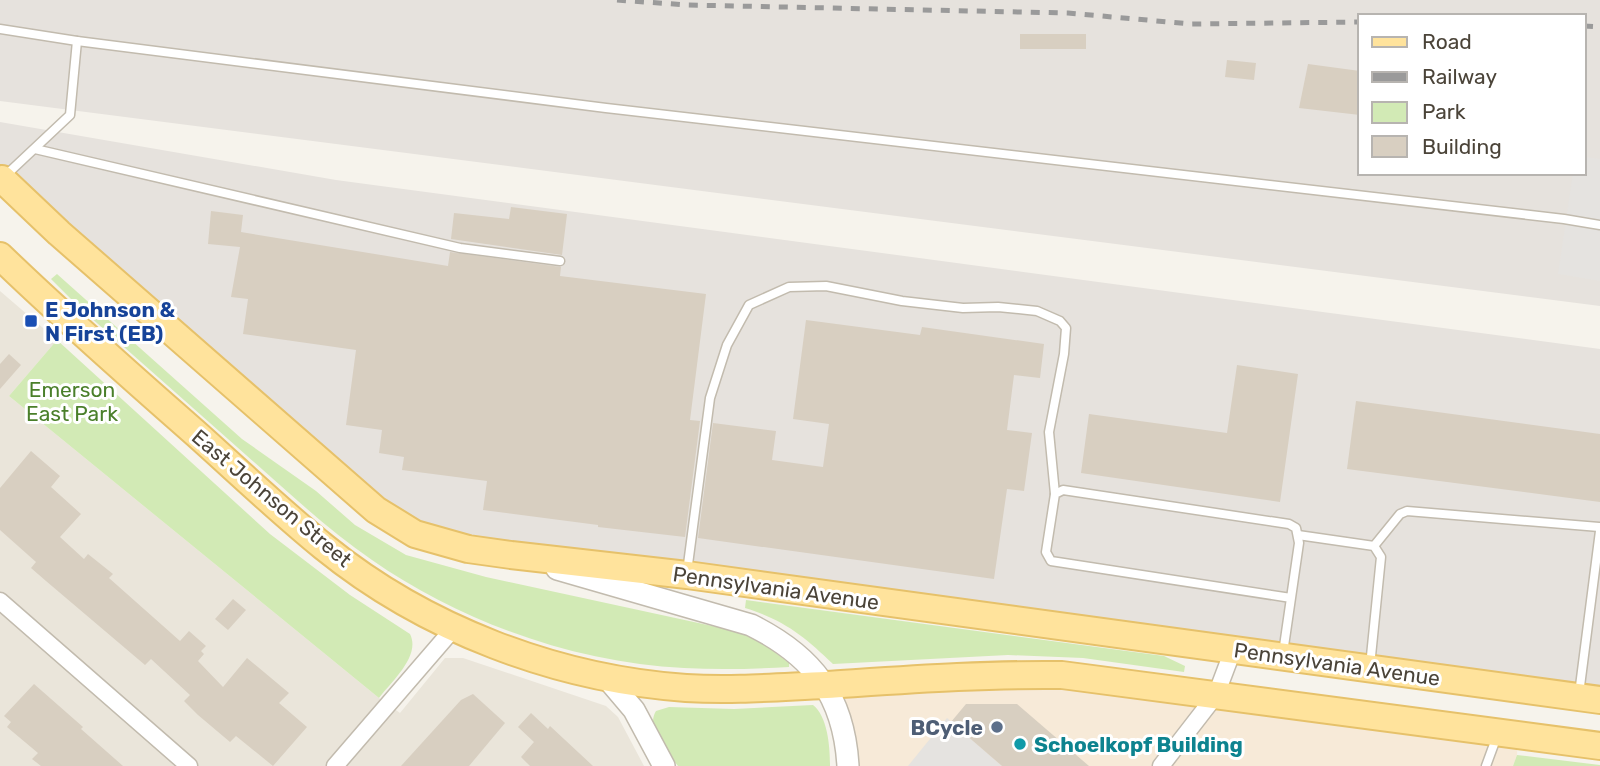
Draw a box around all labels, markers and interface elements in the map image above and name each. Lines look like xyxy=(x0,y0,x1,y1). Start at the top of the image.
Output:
legend xyxy=(1358,14,1586,175)
text: Road xyxy=(1422,29,1472,54)
text: Railway xyxy=(1422,64,1497,89)
text: Park xyxy=(1422,99,1466,124)
text: Building xyxy=(1422,134,1502,159)
place label: E Johnson & N First (EB) xyxy=(45,297,175,346)
marker: E Johnson & N First (EB) xyxy=(23,313,39,329)
park label: Emerson East Park xyxy=(26,377,118,426)
street label: East Johnson Street xyxy=(187,424,357,572)
street label: Pennsylvania Avenue xyxy=(671,561,881,615)
street label: Pennsylvania Avenue xyxy=(1232,637,1442,691)
place label: BCycle xyxy=(910,715,983,740)
marker: BCycle xyxy=(989,719,1005,735)
place label: Schoelkopf Building xyxy=(1034,732,1243,757)
marker: Schoelkopf Building xyxy=(1012,736,1028,752)

